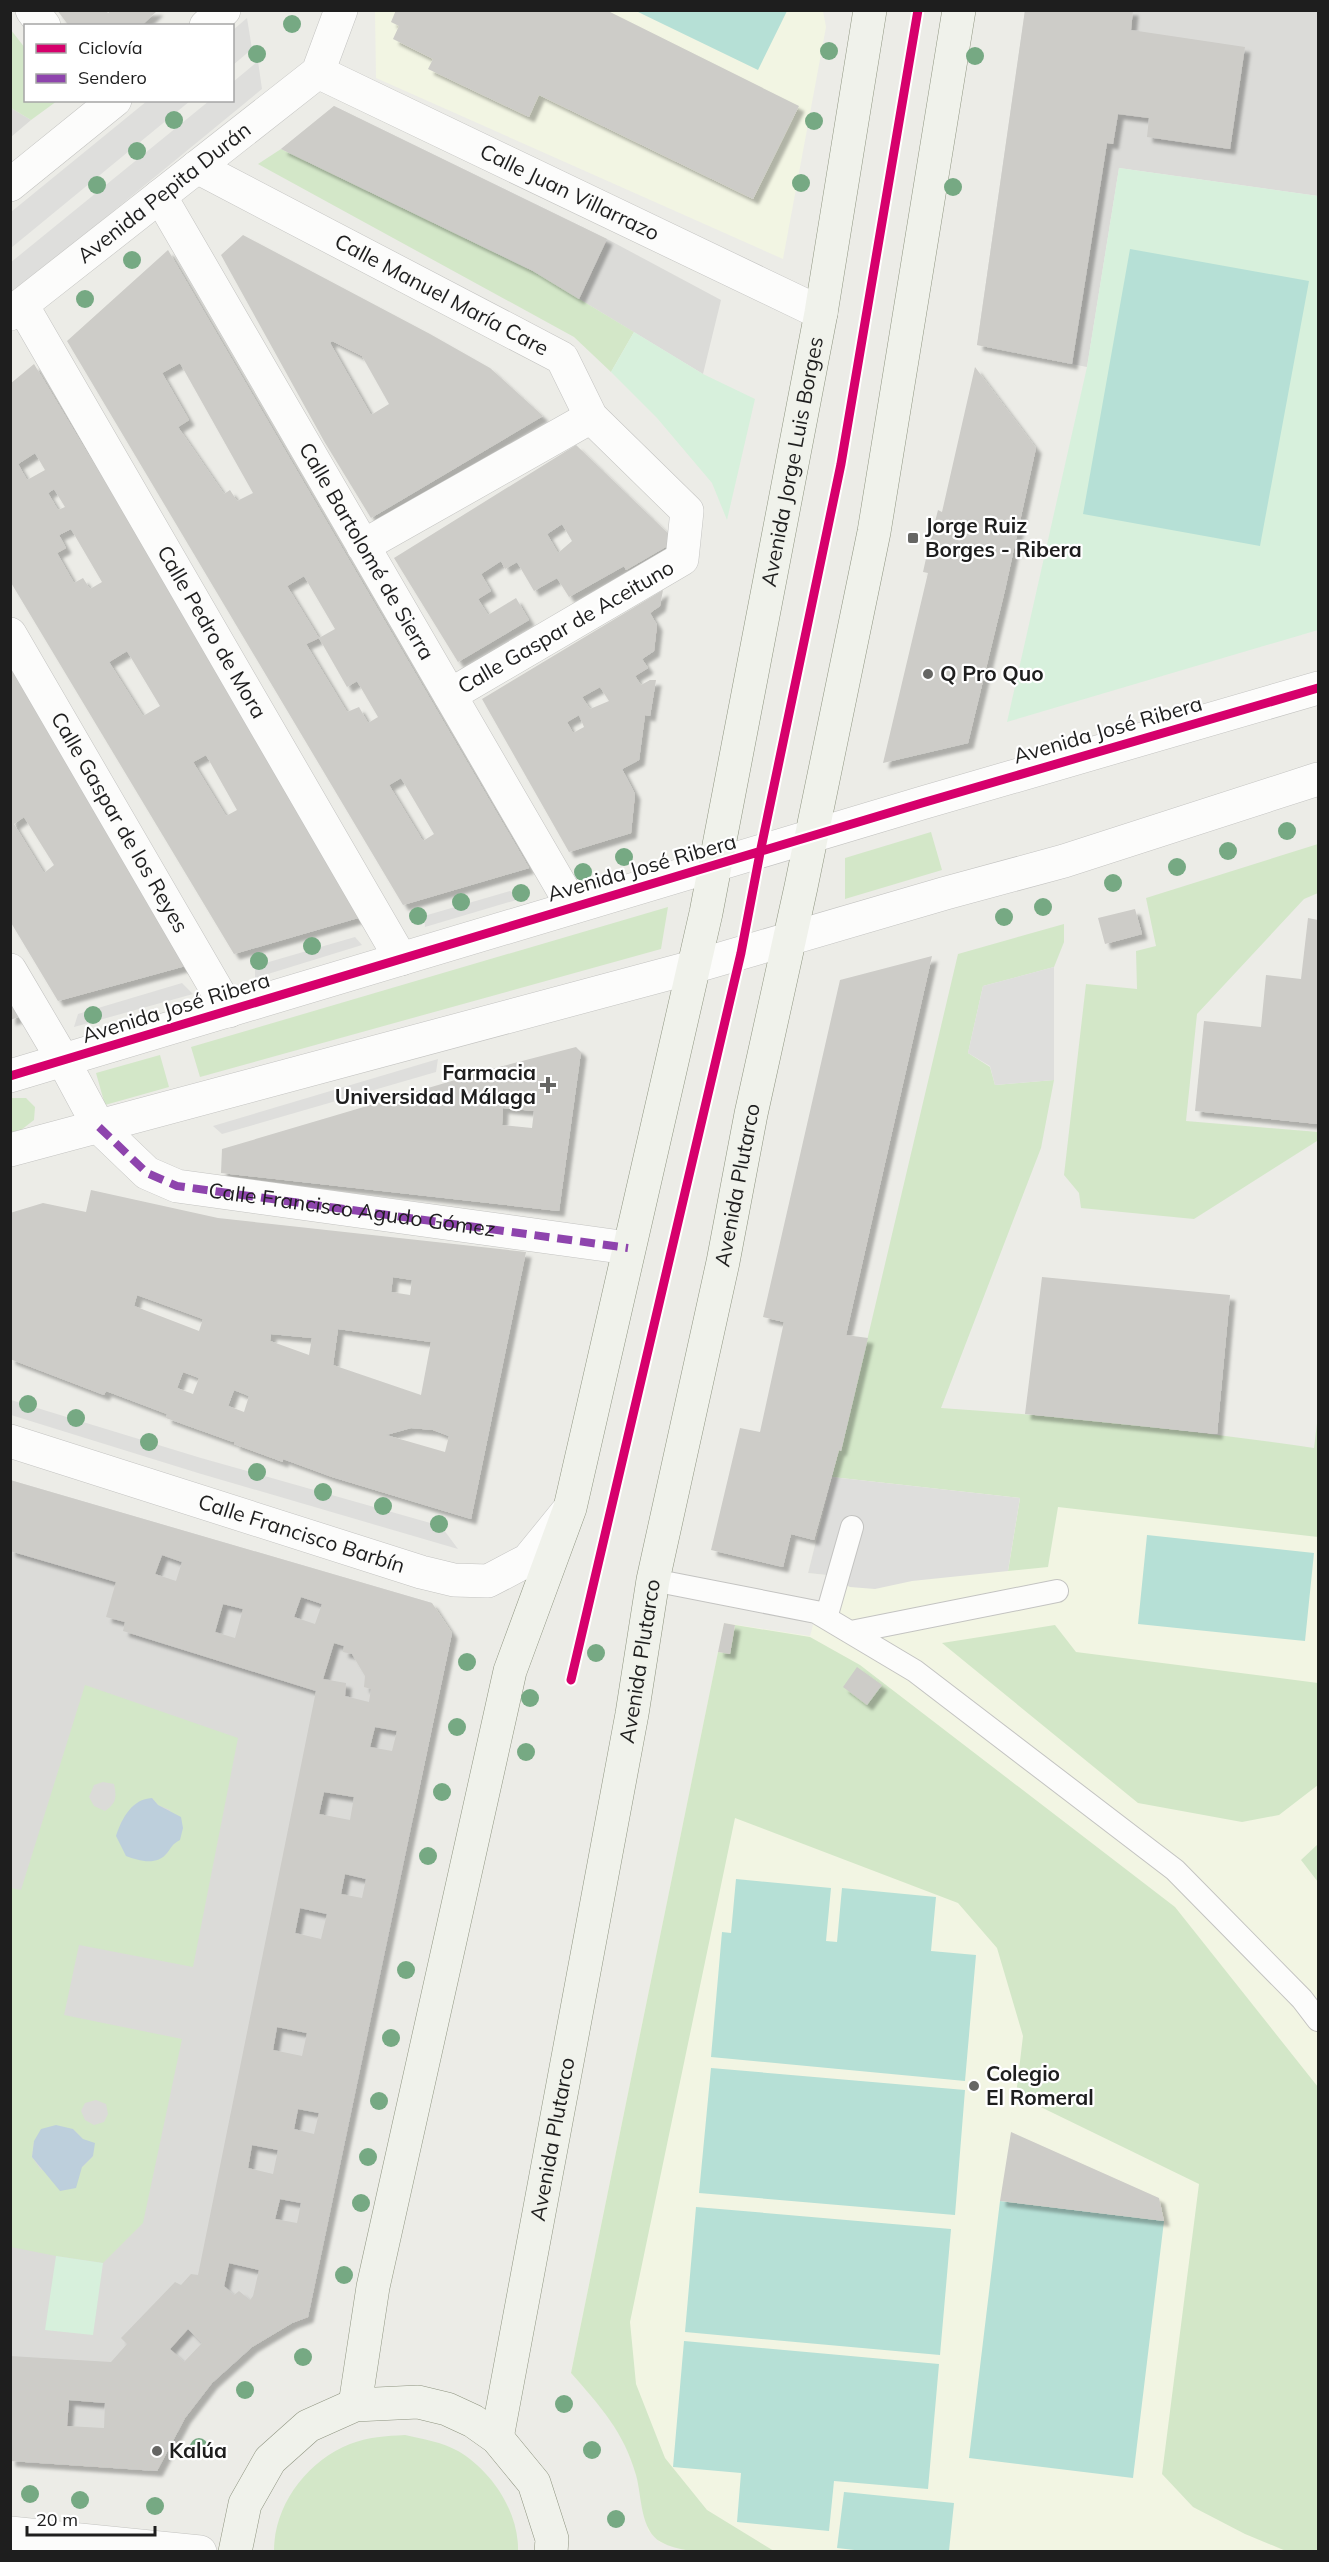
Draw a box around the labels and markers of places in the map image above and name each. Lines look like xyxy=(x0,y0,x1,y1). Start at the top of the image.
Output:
place label: Jorge Ruiz Borges - Ribera xyxy=(925,512,1082,562)
marker: Jorge Ruiz Borges - Ribera xyxy=(906,531,920,545)
place label: Q Pro Quo xyxy=(940,660,1044,686)
marker: Q Pro Quo xyxy=(921,667,935,681)
place label: Farmacia Universidad Málaga xyxy=(335,1059,536,1109)
marker: Farmacia Universidad Málaga xyxy=(541,1078,555,1092)
place label: Colegio El Romeral xyxy=(986,2060,1094,2110)
marker: Colegio El Romeral xyxy=(967,2079,981,2093)
place label: Kalúa xyxy=(169,2437,227,2463)
marker: Kalúa xyxy=(150,2444,164,2458)

